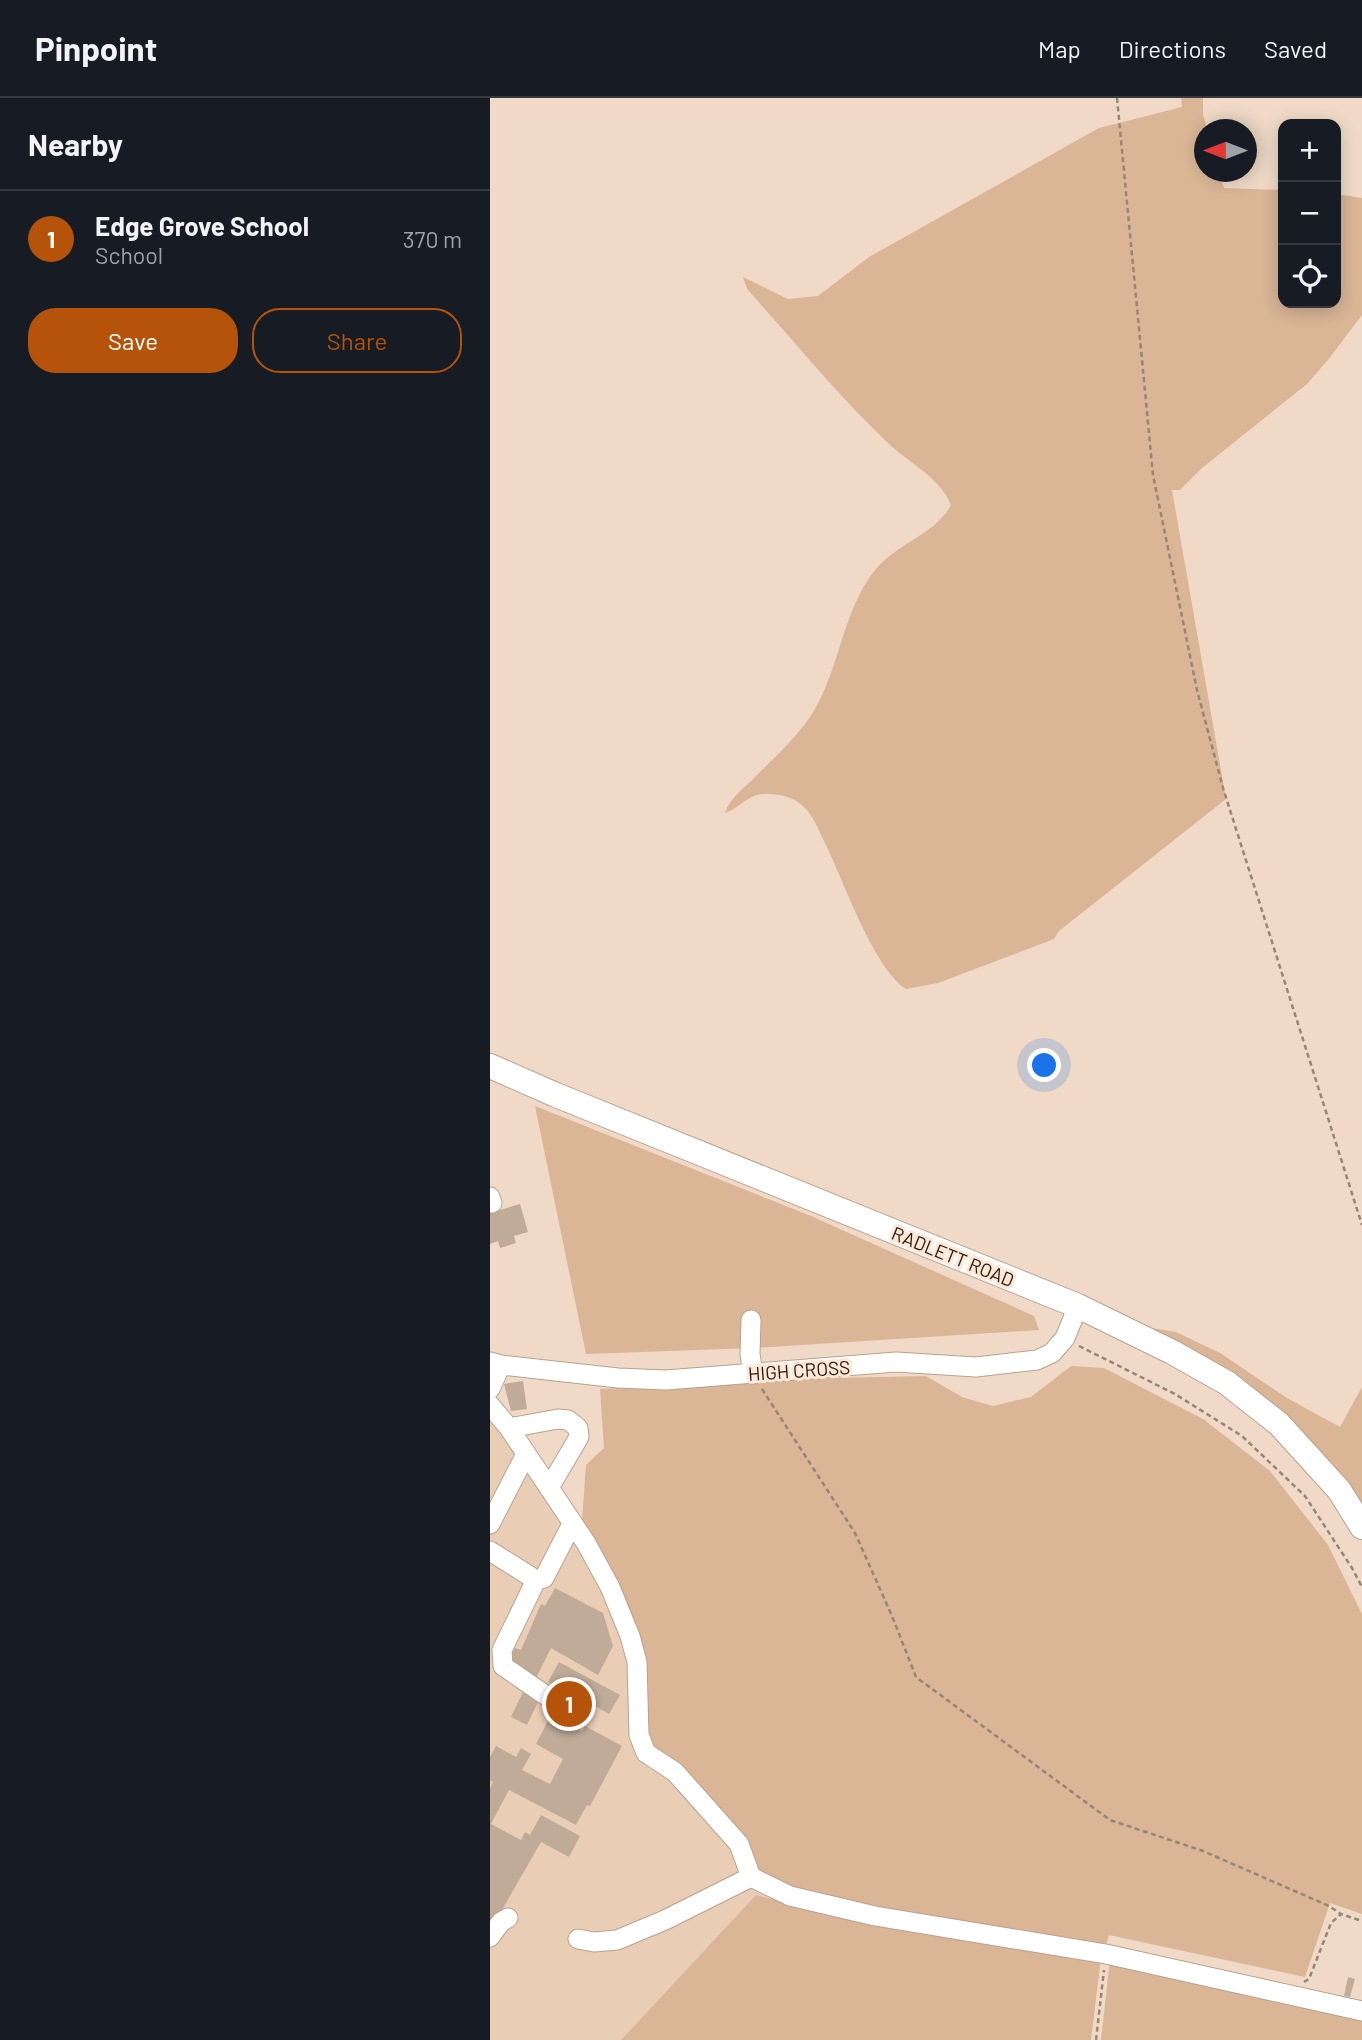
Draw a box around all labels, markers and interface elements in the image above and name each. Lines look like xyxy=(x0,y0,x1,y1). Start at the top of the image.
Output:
text: Pinpoint xyxy=(35,28,157,68)
text: Map xyxy=(1038,34,1081,63)
text: Directions xyxy=(1119,34,1226,63)
text: Saved xyxy=(1264,34,1327,63)
north arrow xyxy=(1194,119,1257,182)
map controls xyxy=(1278,119,1341,308)
button: + xyxy=(1278,119,1341,182)
text: Nearby xyxy=(28,126,123,162)
button: − xyxy=(1278,182,1341,245)
text: Edge Grove School xyxy=(95,210,309,241)
text: 1 xyxy=(47,225,55,253)
text: 370 m xyxy=(403,225,462,253)
text: School xyxy=(95,241,163,269)
button: locate xyxy=(1278,245,1341,308)
button: Save xyxy=(28,308,238,373)
button: Share xyxy=(252,308,462,373)
your location xyxy=(1027,1048,1061,1082)
street label: RADLETT ROAD xyxy=(888,1221,1018,1291)
street label: HIGH CROSS xyxy=(747,1355,851,1385)
pin: 1 xyxy=(546,1678,592,1730)

